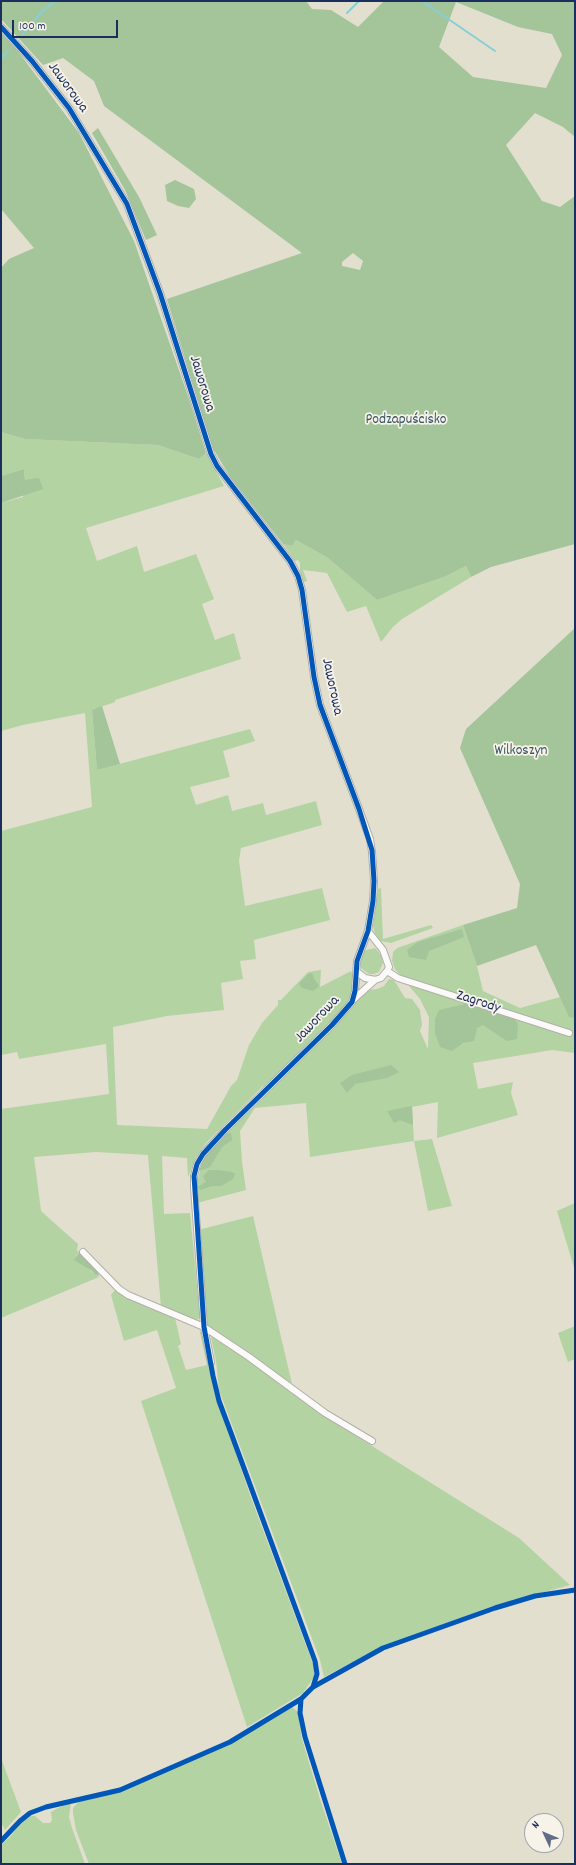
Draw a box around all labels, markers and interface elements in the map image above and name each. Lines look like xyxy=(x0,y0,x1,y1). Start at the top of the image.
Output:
scale bar xyxy=(14,12,120,38)
text: 100 m xyxy=(19,18,46,35)
street label: Jaworowa xyxy=(43,59,91,117)
street label: Jaworowa xyxy=(184,354,218,414)
park label: Podzapuścisko xyxy=(365,412,447,430)
street label: Jaworowa xyxy=(316,657,346,717)
park label: Wilkoszyn xyxy=(495,743,547,761)
street label: Zagrody xyxy=(454,987,502,1019)
street label: Jaworowa xyxy=(292,993,344,1047)
north arrow xyxy=(524,1813,564,1853)
text: N xyxy=(528,1818,544,1833)

